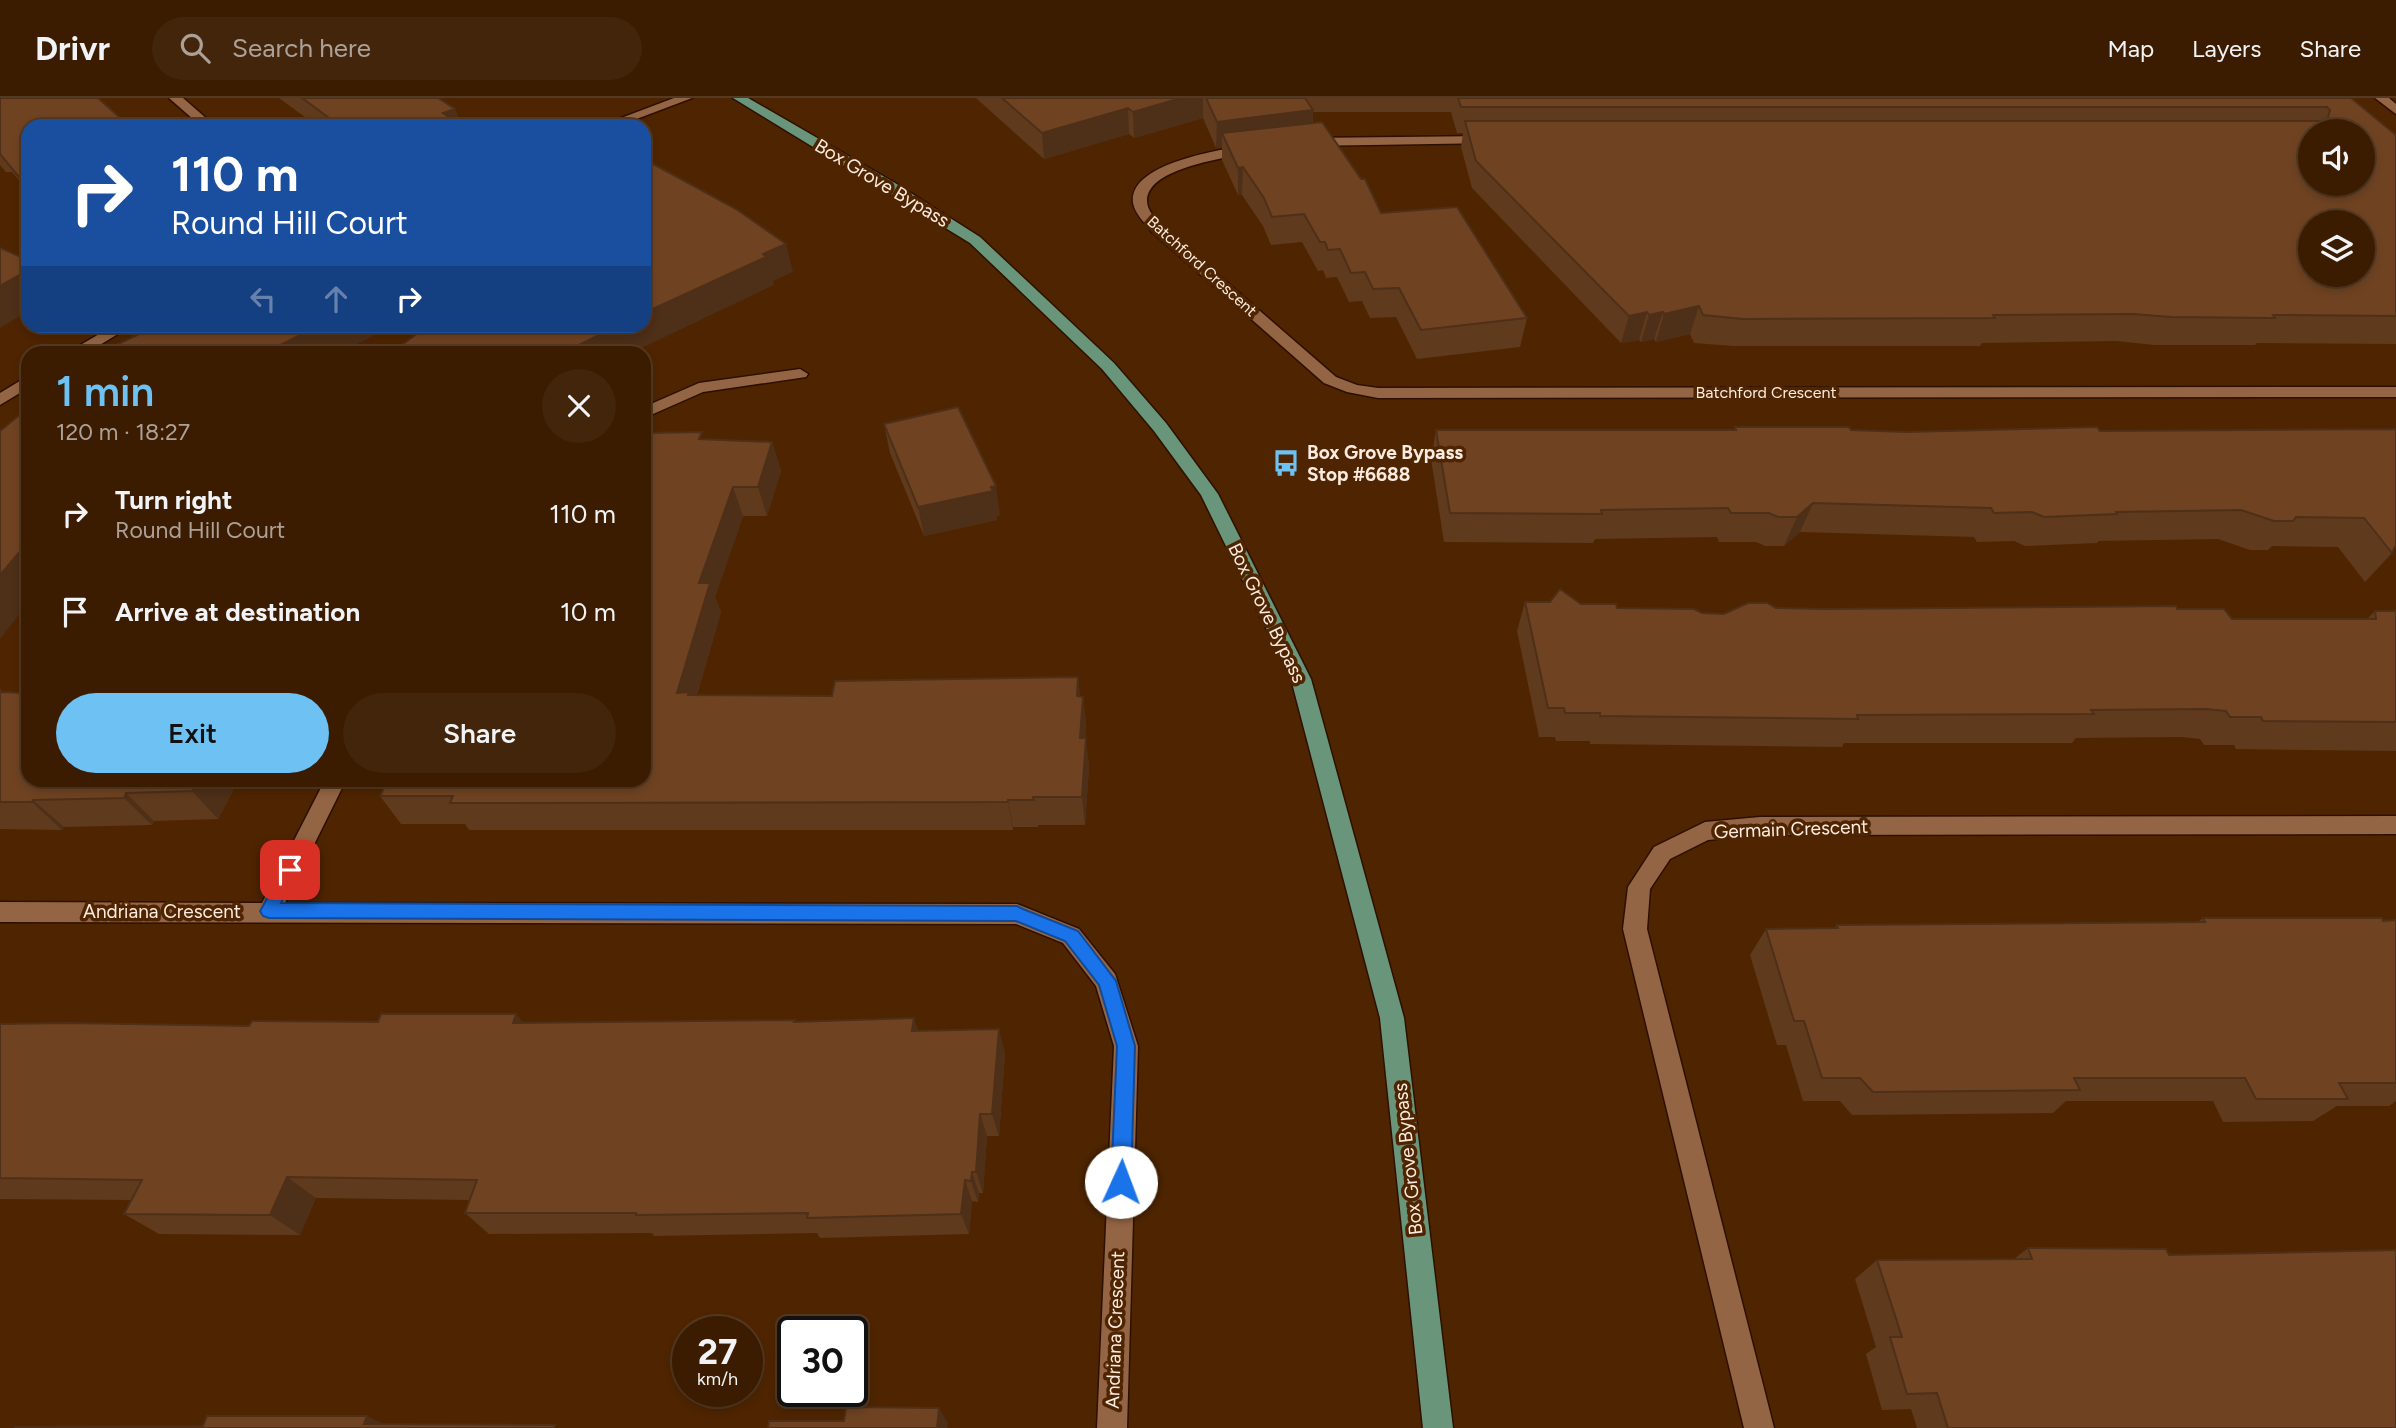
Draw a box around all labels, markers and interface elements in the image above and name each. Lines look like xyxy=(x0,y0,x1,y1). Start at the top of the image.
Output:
search box xyxy=(152,17,642,80)
text: Drivr xyxy=(35,29,110,68)
icon: search xyxy=(176,29,214,67)
text: Search here xyxy=(232,32,371,64)
text: Map xyxy=(2107,34,2154,63)
text: Layers xyxy=(2192,34,2261,63)
text: Share xyxy=(2299,34,2361,63)
map controls xyxy=(2298,119,2375,287)
button: sound xyxy=(2298,119,2375,196)
street label: Box Grove Bypass xyxy=(811,134,954,232)
text: 110 m xyxy=(171,144,299,203)
icon: right xyxy=(56,147,147,238)
text: Round Hill Court xyxy=(171,204,408,242)
button: layers xyxy=(2298,210,2375,287)
street label: Batchford Crescent xyxy=(1143,212,1261,320)
icon: left xyxy=(244,280,282,318)
icon: ahead xyxy=(317,280,355,318)
icon: right xyxy=(390,280,428,318)
text: 1 min xyxy=(56,366,154,417)
button: close xyxy=(542,369,616,443)
street label: Batchford Crescent xyxy=(1696,383,1836,402)
text: 120 m · 18:27 xyxy=(56,418,190,446)
place label: Box Grove Bypass Stop #6688 xyxy=(1307,441,1463,486)
bus stop icon: Box Grove Bypass Stop #6688 xyxy=(1271,448,1301,478)
text: Turn right xyxy=(115,484,232,516)
icon: right xyxy=(56,495,94,533)
text: 110 m xyxy=(549,498,616,530)
text: Round Hill Court xyxy=(115,516,285,544)
street label: Box Grove Bypass xyxy=(1223,539,1311,687)
icon: arrive xyxy=(56,593,94,631)
text: Arrive at destination xyxy=(115,596,360,628)
text: 10 m xyxy=(560,596,616,628)
button: Exit xyxy=(56,693,329,773)
button: Share xyxy=(343,693,616,773)
street label: Germain Crescent xyxy=(1713,815,1869,843)
pin xyxy=(260,840,320,900)
icon: arrive xyxy=(271,851,309,889)
street label: Andriana Crescent xyxy=(83,900,241,923)
street label: Box Grove Bypass xyxy=(1389,1082,1427,1236)
position arrow xyxy=(1084,1145,1158,1219)
street label: Andriana Crescent xyxy=(1101,1251,1129,1409)
speed limit sign: 30 xyxy=(777,1316,868,1407)
text: 27 xyxy=(698,1331,737,1373)
text: km/h xyxy=(697,1368,738,1390)

